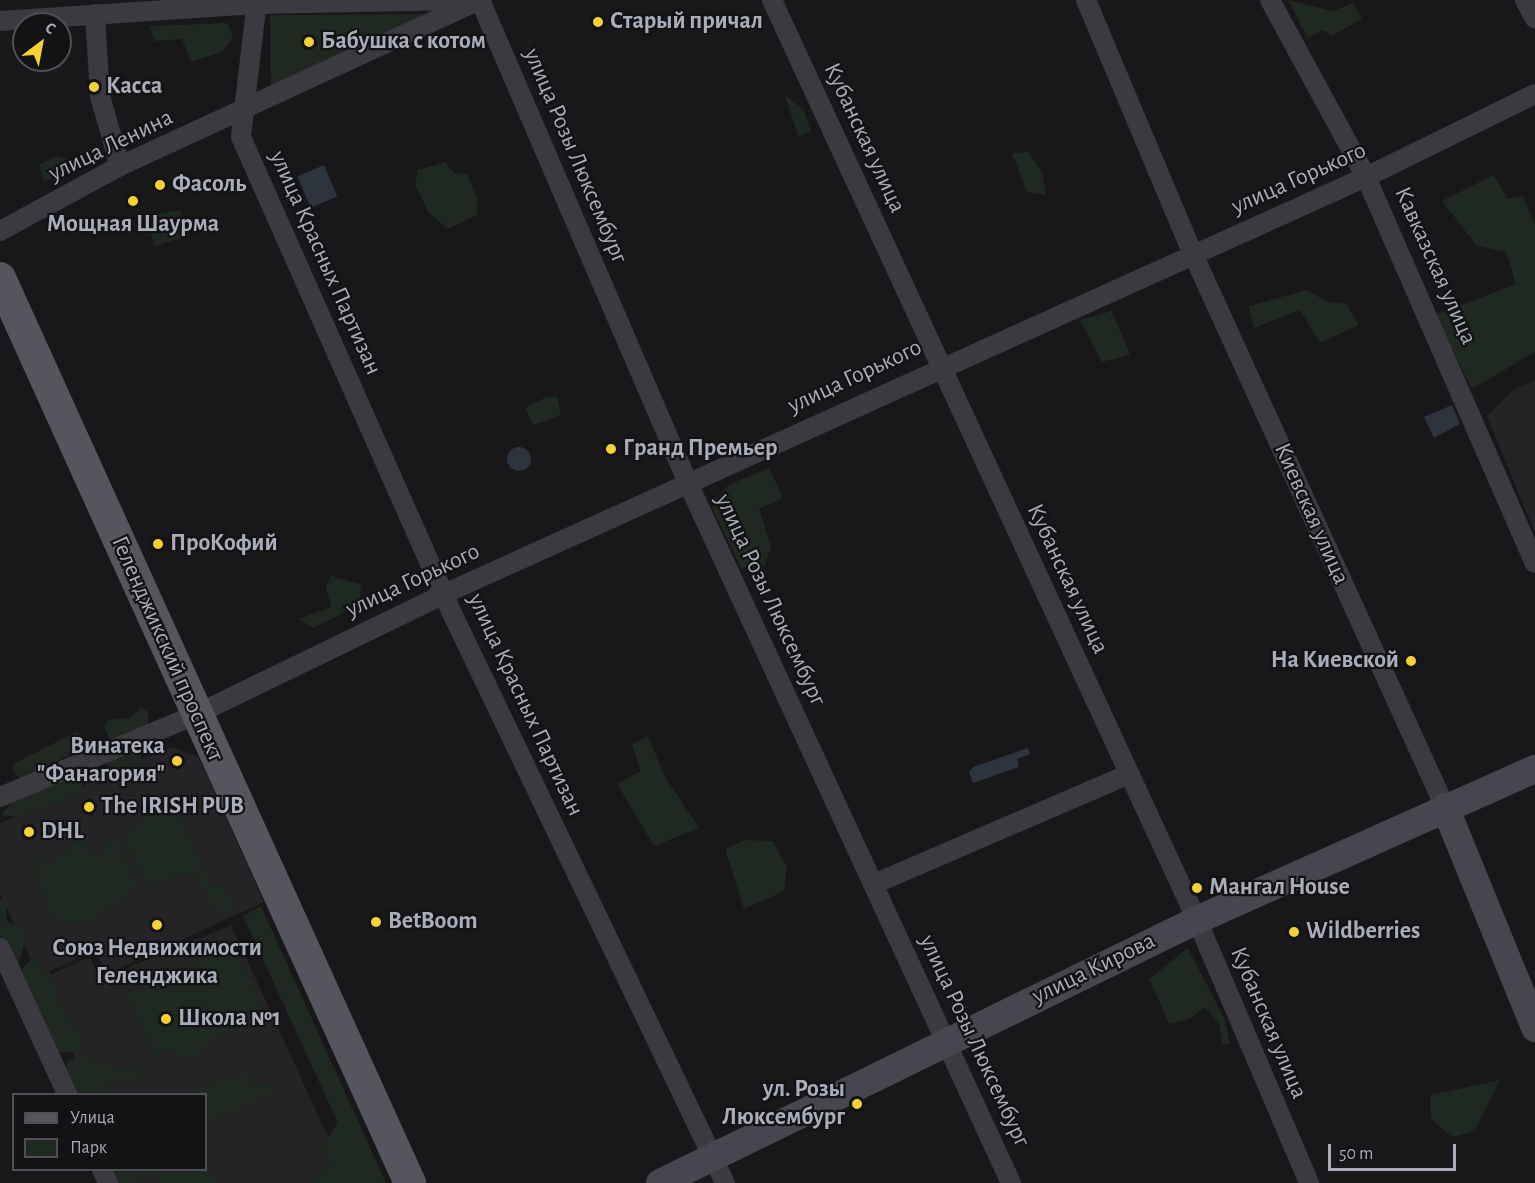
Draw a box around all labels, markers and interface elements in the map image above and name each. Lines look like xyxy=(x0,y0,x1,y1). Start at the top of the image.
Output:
place label: Старый причал xyxy=(610,8,763,36)
north arrow xyxy=(12,12,72,72)
marker: Старый причал xyxy=(591,15,605,29)
text: С xyxy=(42,19,58,38)
place label: Бабушка с котом xyxy=(321,28,486,56)
marker: Бабушка с котом xyxy=(302,35,316,49)
street label: улица Розы Люксембург xyxy=(517,44,633,268)
street label: Кубанская улица xyxy=(817,58,911,218)
place label: Касса xyxy=(106,73,162,101)
marker: Касса xyxy=(87,80,101,94)
street label: улица Ленина xyxy=(44,104,178,188)
street label: улица Горького xyxy=(1227,137,1371,221)
street label: улица Красных Партизан xyxy=(263,147,387,379)
place label: Фасоль xyxy=(172,171,246,199)
marker: Фасоль xyxy=(153,178,167,192)
street label: Кавказская улица xyxy=(1387,183,1483,349)
marker: Мощная Шаурма xyxy=(126,194,140,208)
place label: Мощная Шаурма xyxy=(47,211,219,239)
street label: улица Горького xyxy=(784,334,926,420)
place label: Гранд Премьер xyxy=(623,435,777,463)
street label: Киевская улица xyxy=(1267,439,1355,589)
marker: Гранд Премьер xyxy=(604,442,618,456)
street label: улица Розы Люксембург xyxy=(708,489,832,711)
street label: Кубанская улица xyxy=(1020,499,1114,659)
place label: ПроКофий xyxy=(170,530,278,558)
street label: Геленджикский проспект xyxy=(104,532,230,766)
marker: ПроКофий xyxy=(151,537,165,551)
street label: улица Горького xyxy=(342,538,484,624)
street label: улица Красных Партизан xyxy=(461,589,589,821)
place label: На Киевской xyxy=(1271,647,1399,675)
marker: На Киевской xyxy=(1404,654,1418,668)
place label: Винатека "Фанагория" xyxy=(37,733,165,789)
marker: Винатека "Фанагория" xyxy=(170,754,184,768)
place label: The IRISH PUB xyxy=(101,793,244,821)
marker: The IRISH PUB xyxy=(82,800,96,814)
place label: DHL xyxy=(41,818,84,846)
marker: DHL xyxy=(22,825,36,839)
place label: Мангал House xyxy=(1209,874,1350,902)
marker: Мангал House xyxy=(1190,881,1204,895)
place label: BetBoom xyxy=(388,908,477,936)
marker: BetBoom xyxy=(369,915,383,929)
marker: Союз Недвижимости Геленджика xyxy=(150,918,164,932)
place label: Wildberries xyxy=(1306,918,1420,946)
marker: Wildberries xyxy=(1287,925,1301,939)
street label: улица Кирова xyxy=(1028,927,1160,1011)
street label: улица Розы Люксембург xyxy=(912,930,1036,1152)
place label: Союз Недвижимости Геленджика xyxy=(52,935,262,991)
street label: Кубанская улица xyxy=(1223,943,1313,1103)
place label: Школа №1 xyxy=(178,1005,281,1033)
marker: Школа №1 xyxy=(159,1012,173,1026)
place label: ул. Розы Люксембург xyxy=(722,1076,845,1132)
legend xyxy=(12,1093,207,1171)
marker: ул. Розы Люксембург xyxy=(850,1097,864,1111)
text: Улица xyxy=(70,1109,115,1127)
scale bar xyxy=(1331,1132,1458,1170)
text: Парк xyxy=(70,1139,107,1157)
text: 50 m xyxy=(1339,1145,1373,1163)

